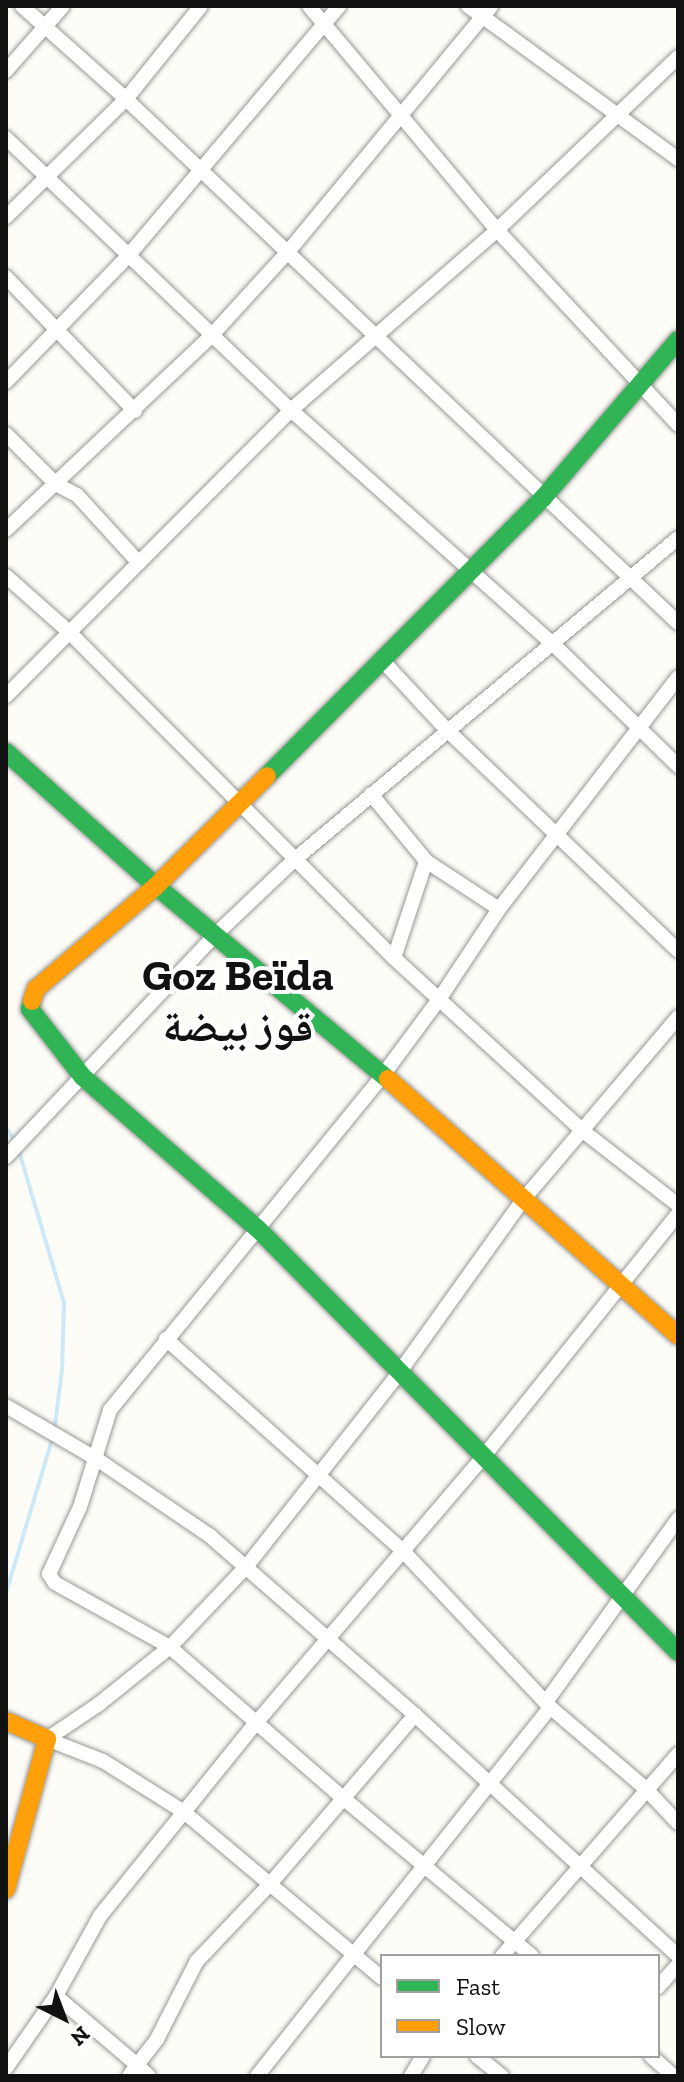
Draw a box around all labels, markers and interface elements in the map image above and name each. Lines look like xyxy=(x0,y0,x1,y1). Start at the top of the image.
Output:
district label: Goz Beïda قوز بيضة xyxy=(142,950,334,1053)
legend xyxy=(380,1954,660,2058)
text: Fast xyxy=(456,1972,500,2001)
north arrow xyxy=(24,1978,104,2058)
text: Slow xyxy=(456,2012,506,2041)
text: N xyxy=(65,2021,96,2052)

